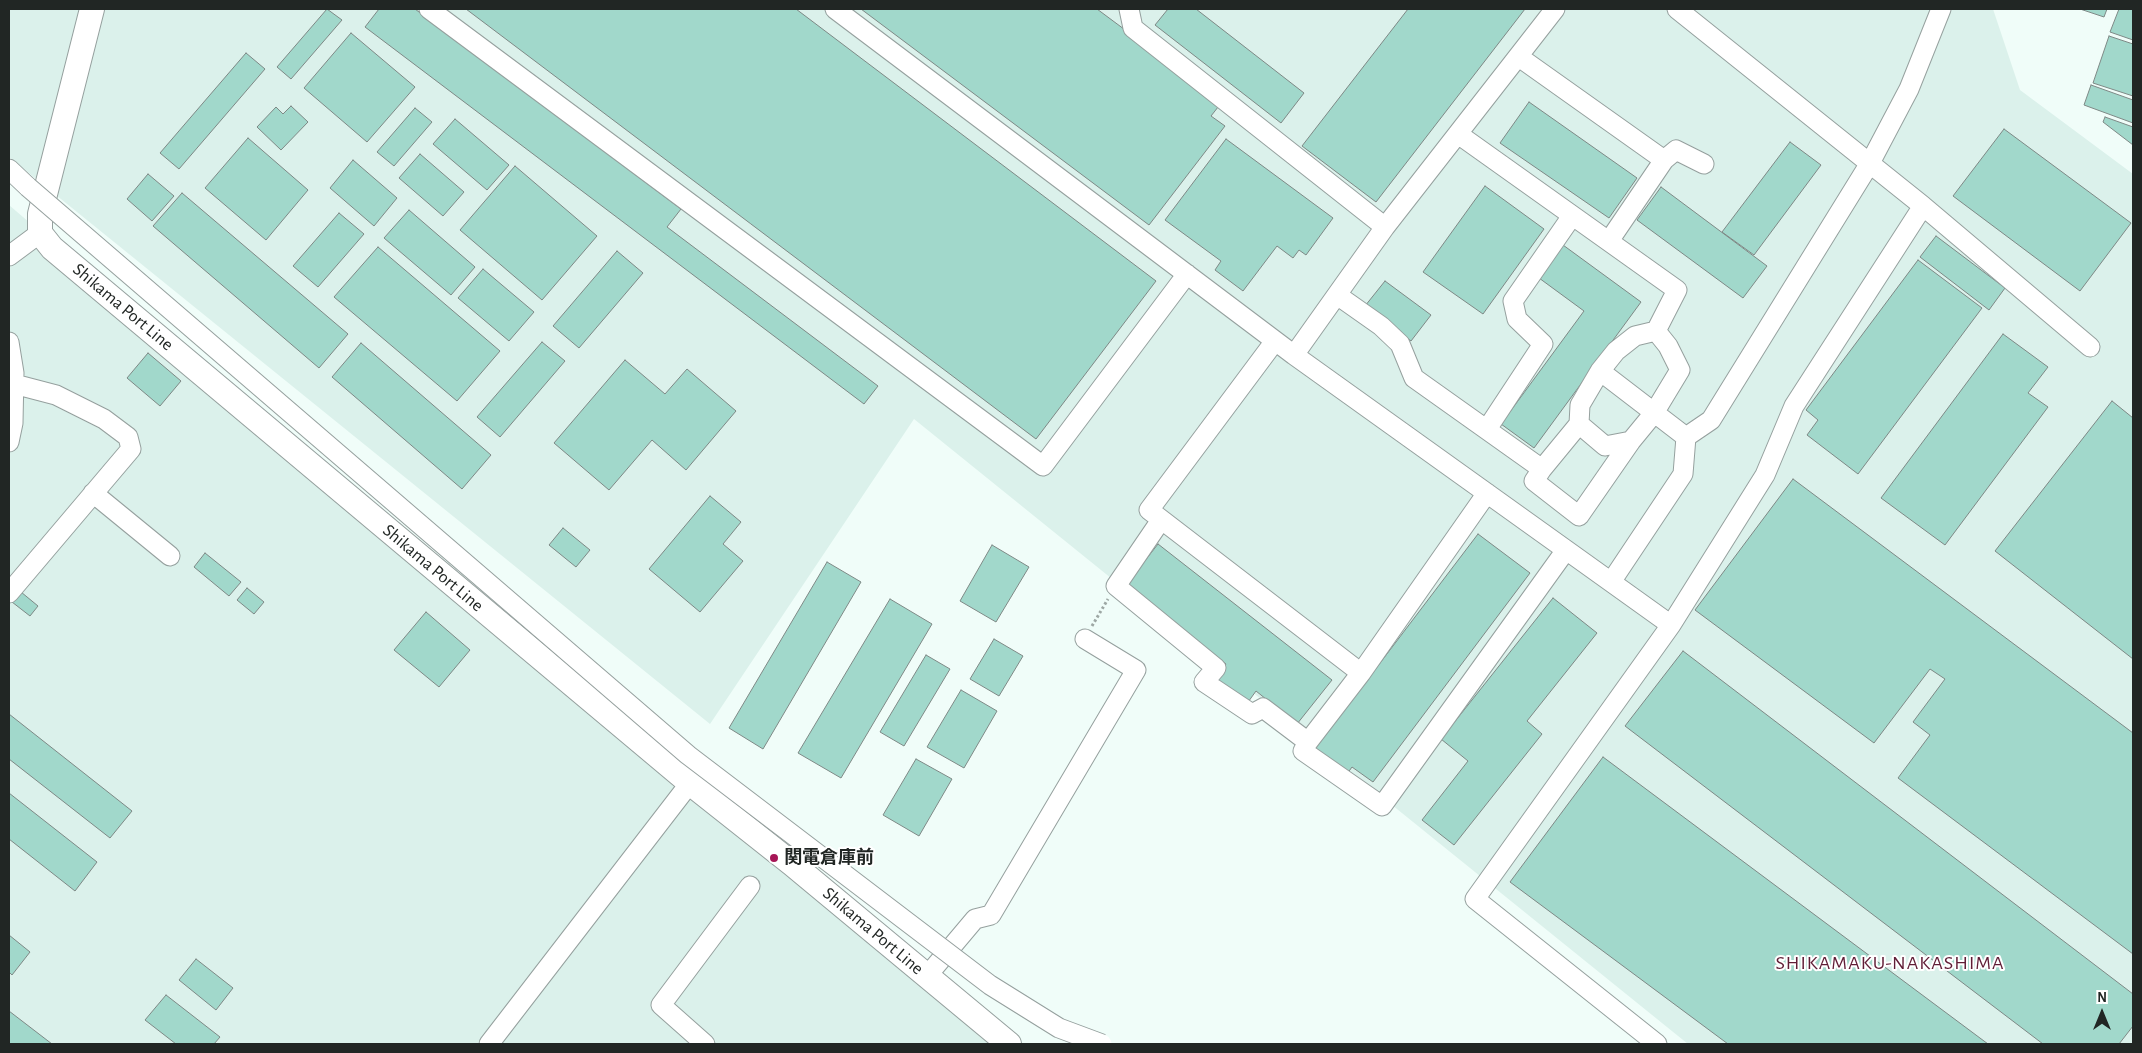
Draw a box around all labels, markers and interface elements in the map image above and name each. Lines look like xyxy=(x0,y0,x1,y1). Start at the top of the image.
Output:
street label: Shikama Port Line xyxy=(68,259,178,355)
street label: Shikama Port Line xyxy=(378,520,488,616)
place label: 関電倉庫前 xyxy=(784,847,874,869)
marker: 関電倉庫前 xyxy=(768,852,780,864)
street label: Shikama Port Line xyxy=(818,883,928,979)
district label: SHIKAMAKU-NAKASHIMA xyxy=(1773,951,2007,975)
north arrow xyxy=(2077,988,2127,1038)
text: N xyxy=(2097,991,2107,1005)

